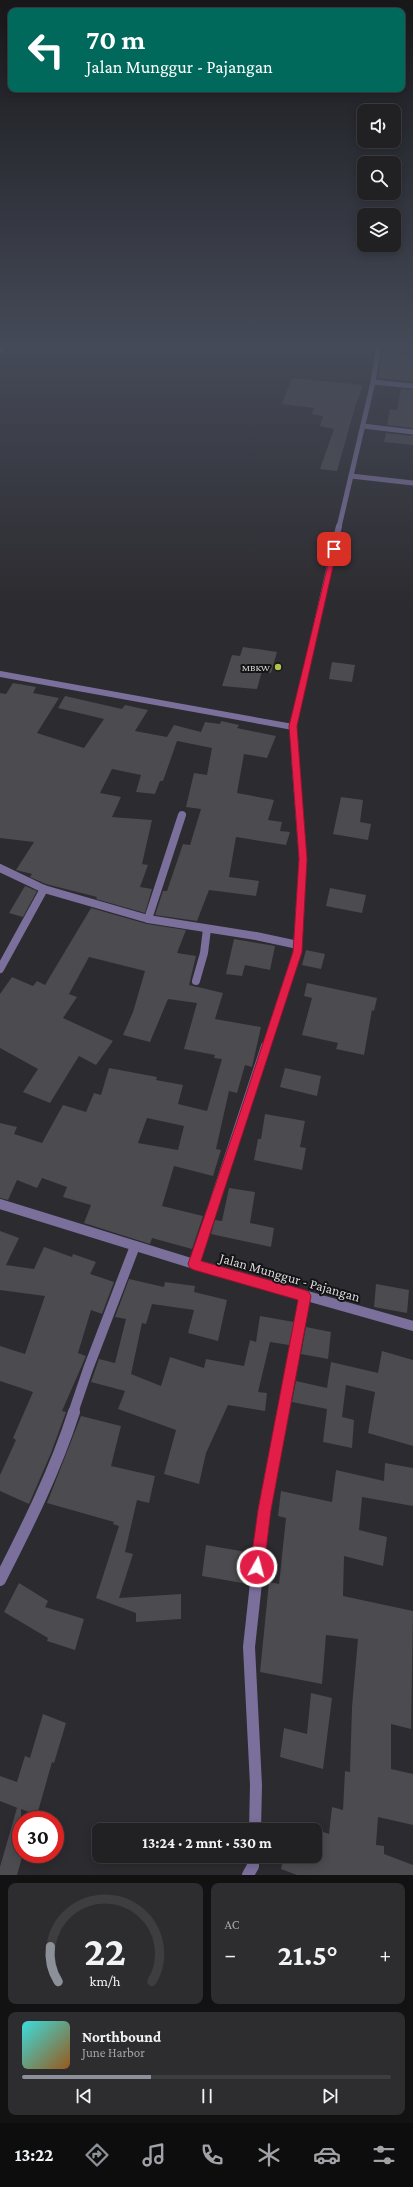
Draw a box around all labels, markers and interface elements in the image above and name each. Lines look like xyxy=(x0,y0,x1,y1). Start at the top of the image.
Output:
icon: left xyxy=(20,24,72,76)
text: 70 m xyxy=(86,24,145,55)
text: Jalan Munggur - Pajangan xyxy=(86,57,273,77)
map controls xyxy=(357,104,401,252)
button: sound xyxy=(357,104,401,148)
button: search xyxy=(357,156,401,200)
button: layers xyxy=(357,208,401,252)
pin xyxy=(317,532,351,566)
icon: arrive xyxy=(323,538,345,560)
place label: MBKW xyxy=(242,662,271,673)
marker: MBKW xyxy=(273,662,283,672)
street label: Jalan Munggur - Pajangan xyxy=(216,1249,362,1306)
position arrow xyxy=(236,1546,278,1588)
speed limit sign: 30 xyxy=(12,1811,64,1863)
text: 13:24 · 2 mnt · 530 m xyxy=(142,1835,272,1851)
text: AC xyxy=(225,1917,240,1932)
text: 22 xyxy=(84,1927,126,1973)
text: 21.5° xyxy=(277,1938,338,1971)
text: − xyxy=(225,1942,236,1967)
text: + xyxy=(379,1942,391,1967)
text: km/h xyxy=(90,1972,121,1988)
text: Northbound xyxy=(82,2029,161,2045)
text: June Harbor xyxy=(82,2045,145,2060)
icon: previous xyxy=(73,2085,95,2107)
icon: pause xyxy=(196,2085,218,2107)
icon: next xyxy=(319,2085,341,2107)
icon: directions xyxy=(83,2141,111,2169)
icon: music xyxy=(140,2141,168,2169)
icon: phone xyxy=(198,2141,226,2169)
icon: climate xyxy=(255,2141,283,2169)
icon: car xyxy=(313,2141,341,2169)
icon: filters xyxy=(370,2141,398,2169)
text: 13:22 xyxy=(15,2145,53,2165)

